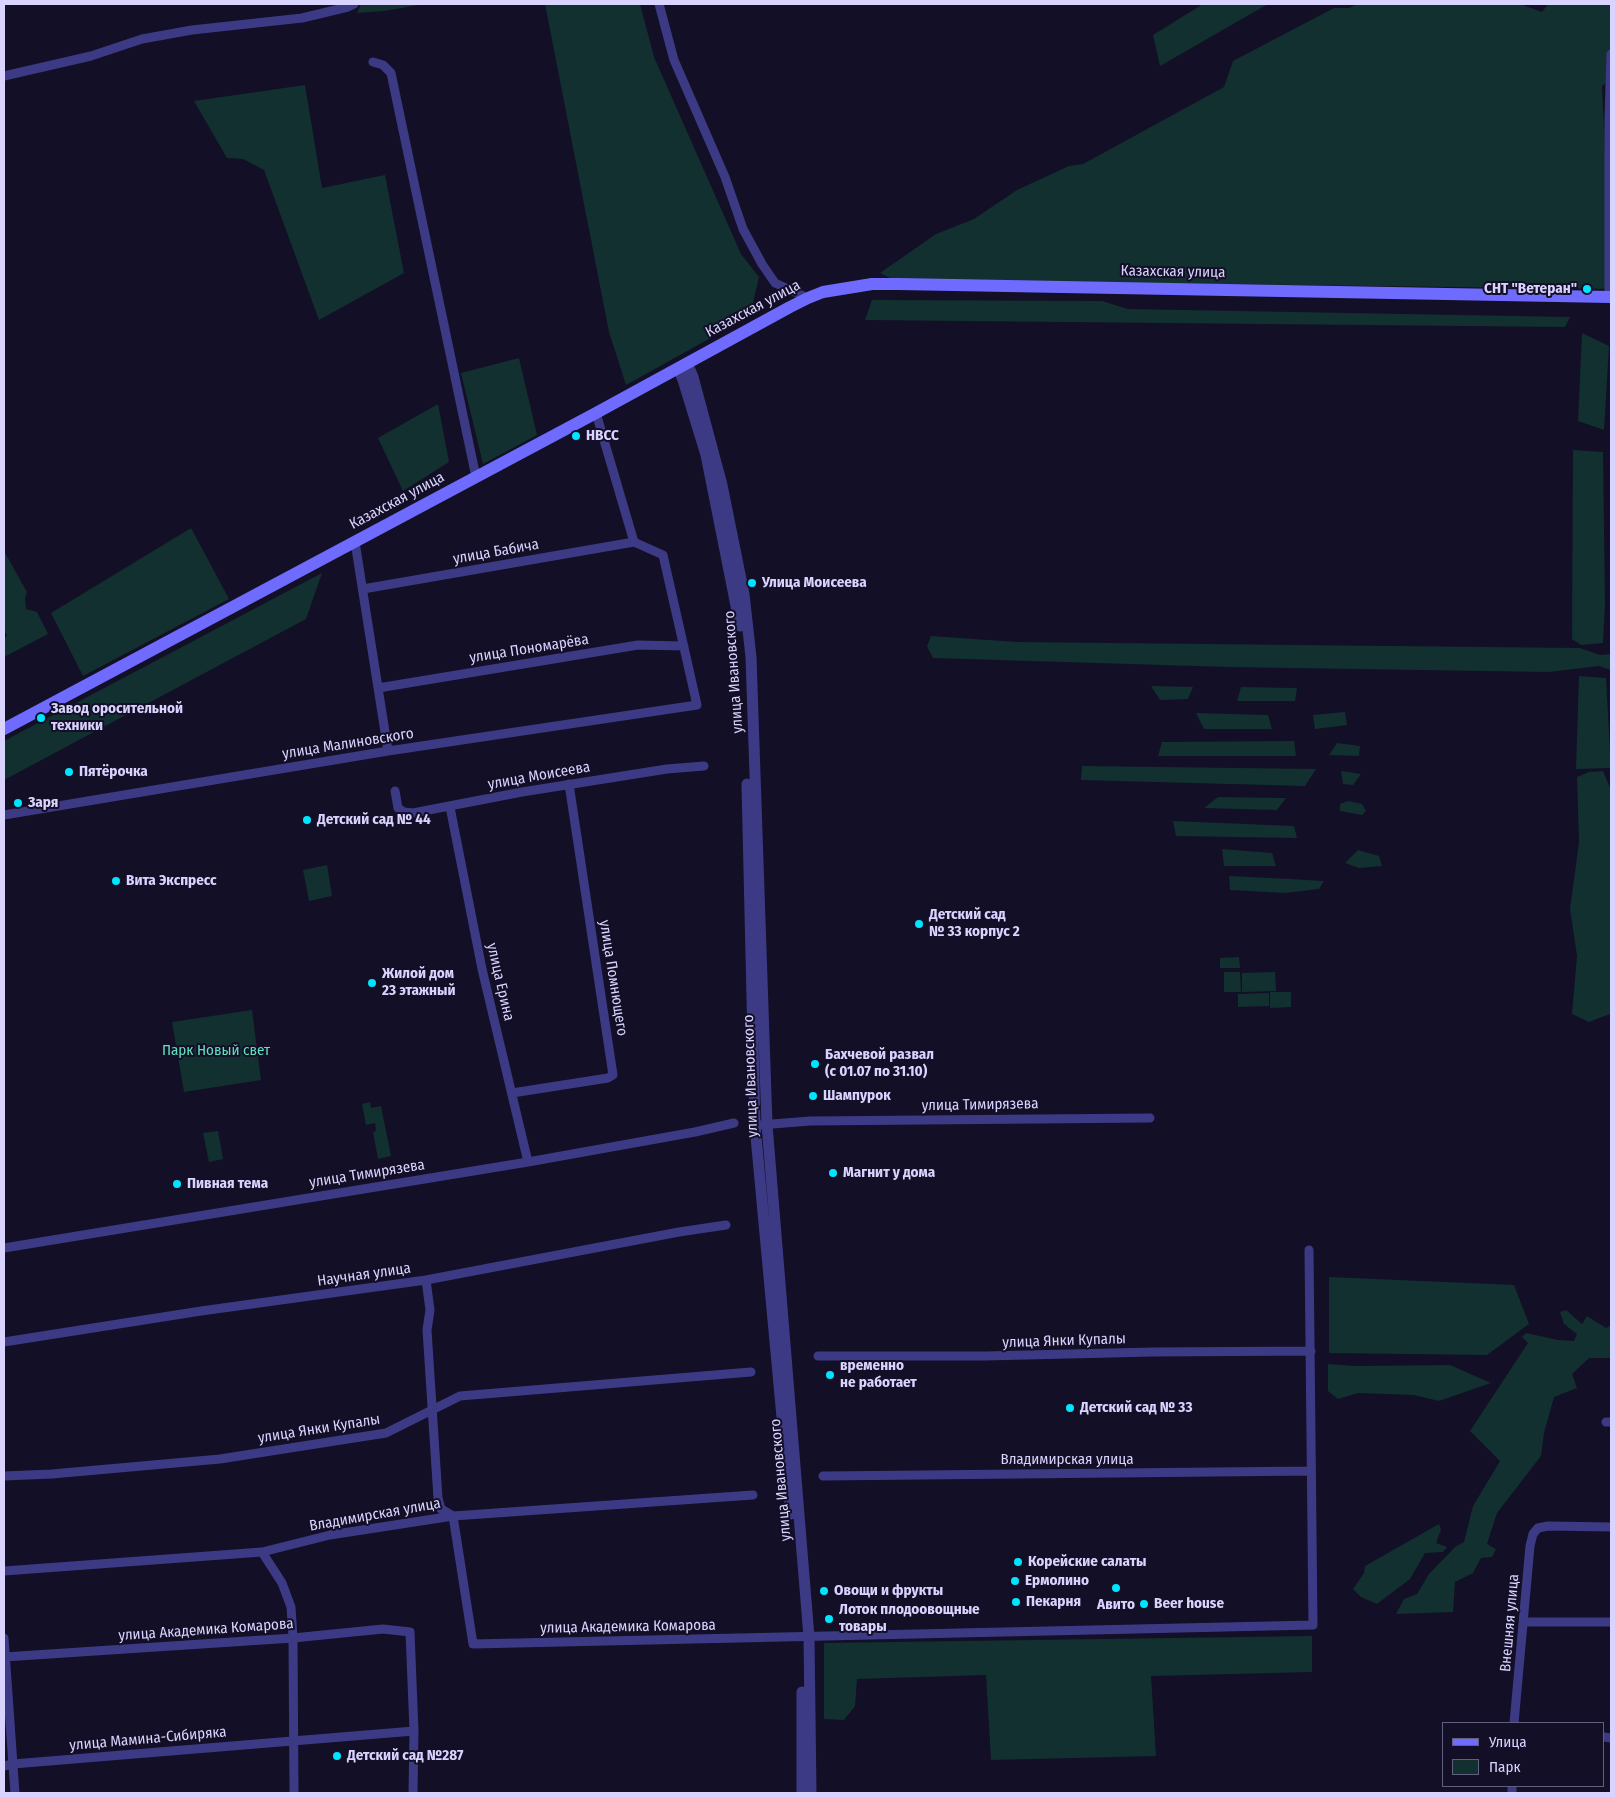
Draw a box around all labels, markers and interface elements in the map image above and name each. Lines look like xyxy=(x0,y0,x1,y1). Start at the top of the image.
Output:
street label: Казахская улица xyxy=(1121,262,1225,282)
street label: Казахская улица xyxy=(703,276,803,342)
place label: СНТ "Ветеран" xyxy=(1484,280,1577,298)
marker: СНТ "Ветеран" xyxy=(1581,283,1593,295)
place label: НВСС xyxy=(586,427,619,445)
marker: НВСС xyxy=(570,430,582,442)
street label: Казахская улица xyxy=(347,468,447,534)
street label: улица Бабича xyxy=(452,536,540,568)
place label: Улица Моисеева xyxy=(762,574,867,592)
marker: Улица Моисеева xyxy=(746,577,758,589)
street label: улица Ивановского xyxy=(721,610,747,734)
street label: улица Пономарёва xyxy=(468,631,590,667)
place label: Завод оросительной техники xyxy=(51,700,183,735)
marker: Завод оросительной техники xyxy=(35,712,47,724)
street label: улица Малиновского xyxy=(281,725,415,763)
street label: улица Моисеева xyxy=(487,758,591,794)
place label: Пятёрочка xyxy=(79,763,148,781)
marker: Пятёрочка xyxy=(63,766,75,778)
place label: Заря xyxy=(28,794,58,812)
marker: Заря xyxy=(12,797,24,809)
place label: Детский сад № 44 xyxy=(317,811,431,829)
marker: Детский сад № 44 xyxy=(301,814,313,826)
place label: Вита Экспресс xyxy=(126,872,217,890)
marker: Вита Экспресс xyxy=(110,875,122,887)
place label: Детский сад № 33 корпус 2 xyxy=(929,906,1020,941)
marker: Детский сад № 33 корпус 2 xyxy=(913,918,925,930)
street label: улица Помнющего xyxy=(595,919,631,1037)
street label: улица Ерина xyxy=(482,941,518,1023)
place label: Жилой дом 23 этажный xyxy=(382,965,456,1000)
marker: Жилой дом 23 этажный xyxy=(366,977,378,989)
street label: улица Ивановского xyxy=(740,1014,762,1138)
park label: Парк Новый свет xyxy=(162,1042,270,1060)
place label: Бахчевой развал (с 01.07 по 31.10) xyxy=(825,1046,934,1081)
marker: Бахчевой развал (с 01.07 по 31.10) xyxy=(809,1058,821,1070)
place label: Шампурок xyxy=(823,1087,891,1105)
marker: Шампурок xyxy=(807,1090,819,1102)
street label: улица Тимирязева xyxy=(921,1095,1039,1115)
street label: улица Тимирязева xyxy=(308,1156,426,1192)
place label: Магнит у дома xyxy=(843,1164,935,1182)
marker: Магнит у дома xyxy=(827,1167,839,1179)
place label: Пивная тема xyxy=(187,1175,268,1193)
marker: Пивная тема xyxy=(171,1178,183,1190)
street label: Научная улица xyxy=(316,1260,412,1290)
street label: улица Янки Купалы xyxy=(1002,1330,1126,1352)
place label: временно не работает xyxy=(840,1357,917,1392)
marker: временно не работает xyxy=(824,1369,836,1381)
place label: Детский сад № 33 xyxy=(1080,1399,1193,1417)
marker: Детский сад № 33 xyxy=(1064,1402,1076,1414)
street label: улица Янки Купалы xyxy=(257,1410,381,1448)
street label: улица Ивановского xyxy=(767,1418,795,1542)
street label: Владимирская улица xyxy=(1000,1451,1134,1469)
street label: Владимирская улица xyxy=(308,1495,442,1535)
place label: Корейские салаты xyxy=(1028,1553,1147,1571)
marker: Корейские салаты xyxy=(1012,1556,1024,1568)
place label: Ермолино xyxy=(1025,1572,1089,1590)
street label: Внешняя улица xyxy=(1497,1573,1523,1673)
marker: Ермолино xyxy=(1009,1575,1021,1587)
place label: Овощи и фрукты xyxy=(834,1582,943,1600)
marker: Авито xyxy=(1110,1582,1122,1594)
marker: Овощи и фрукты xyxy=(818,1585,830,1597)
place label: Пекарня xyxy=(1026,1593,1081,1611)
place label: Beer house xyxy=(1154,1595,1224,1613)
marker: Пекарня xyxy=(1010,1596,1022,1608)
place label: Авито xyxy=(1097,1596,1135,1614)
marker: Beer house xyxy=(1138,1598,1150,1610)
place label: Лоток плодоовощные товары xyxy=(839,1601,980,1636)
marker: Лоток плодоовощные товары xyxy=(823,1613,835,1625)
street label: улица Академика Комарова xyxy=(118,1615,294,1645)
street label: улица Академика Комарова xyxy=(540,1616,716,1638)
legend xyxy=(1442,1722,1605,1787)
street label: улица Мамина-Сибиряка xyxy=(69,1723,227,1755)
text: Улица xyxy=(1489,1733,1527,1751)
place label: Детский сад №287 xyxy=(347,1747,463,1765)
marker: Детский сад №287 xyxy=(331,1750,343,1762)
text: Парк xyxy=(1489,1758,1520,1776)

